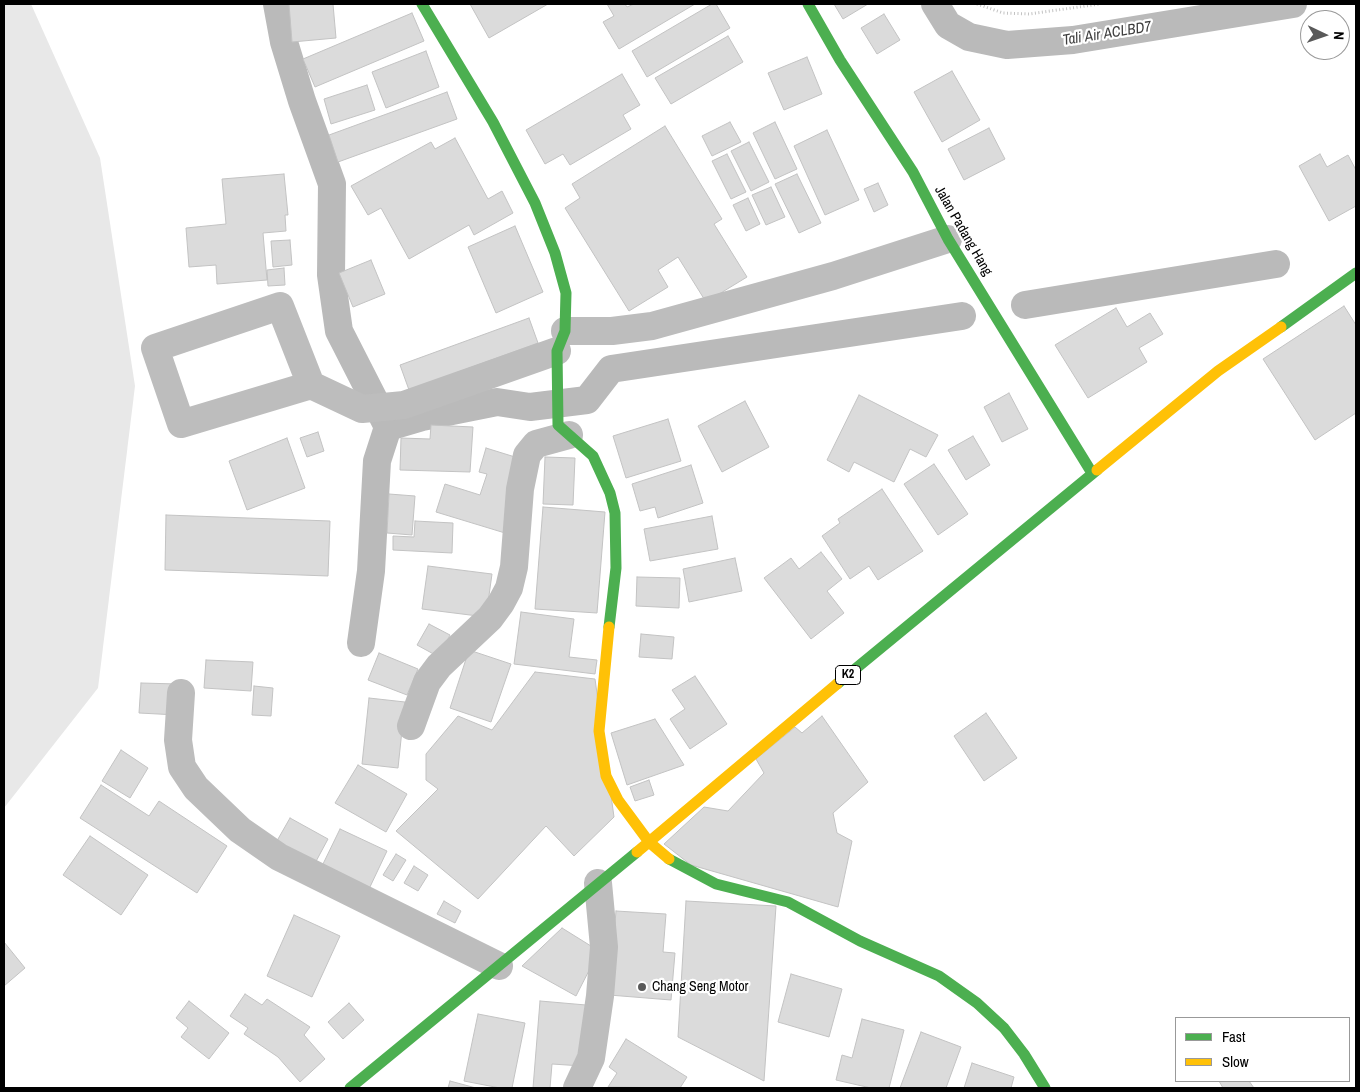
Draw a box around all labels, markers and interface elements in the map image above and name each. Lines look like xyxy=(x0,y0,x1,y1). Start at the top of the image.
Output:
north arrow xyxy=(1300,10,1350,60)
water label: Tali Air ACLBD7 xyxy=(1062,18,1152,50)
text: N xyxy=(1330,31,1348,40)
street label: Jalan Padang Hang xyxy=(931,183,995,279)
road number: K2 xyxy=(836,666,860,684)
place label: Chang Seng Motor xyxy=(652,979,748,995)
marker: Chang Seng Motor xyxy=(636,981,648,993)
legend xyxy=(1175,1017,1350,1082)
text: Fast xyxy=(1222,1026,1245,1047)
text: Slow xyxy=(1222,1051,1249,1072)

